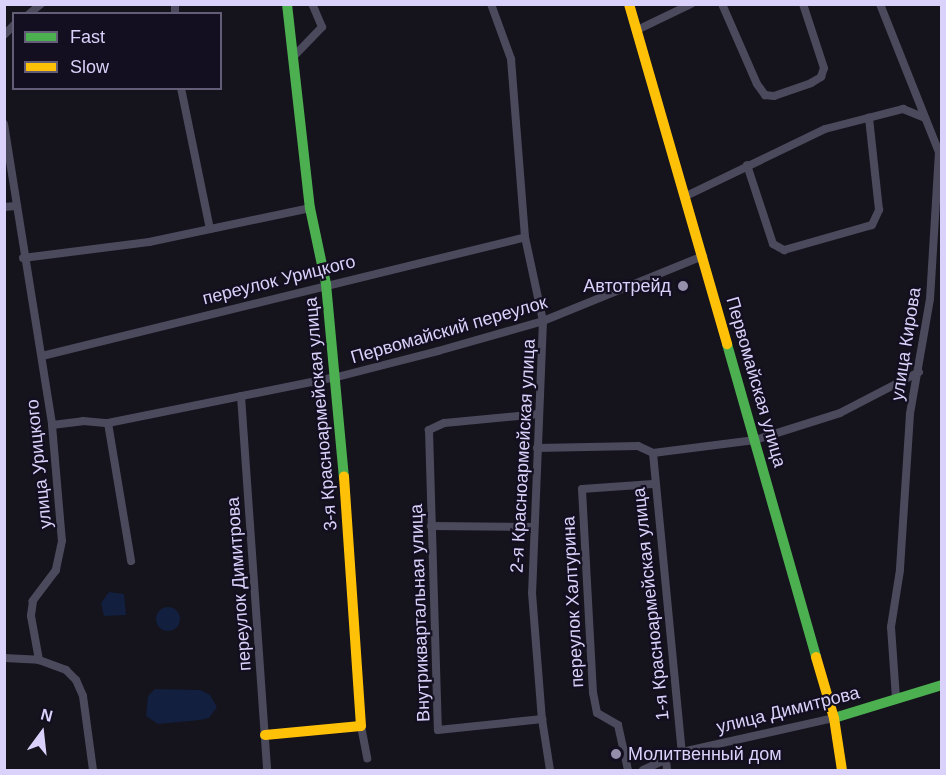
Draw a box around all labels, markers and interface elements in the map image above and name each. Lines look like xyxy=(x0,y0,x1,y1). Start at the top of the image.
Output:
legend xyxy=(12,12,222,90)
text: Fast xyxy=(70,27,105,47)
text: Slow xyxy=(70,57,109,77)
street label: переулок Урицкого xyxy=(200,251,358,309)
place label: Автотрейд xyxy=(583,275,671,297)
marker: Автотрейд xyxy=(676,279,690,293)
street label: улица Кирова xyxy=(886,286,926,402)
street label: Первомайский переулок xyxy=(348,292,550,368)
street label: Первомайская улица xyxy=(721,294,791,470)
street label: 3-я Красноармейская улица xyxy=(300,296,342,532)
street label: 2-я Красноармейская улица xyxy=(506,339,540,573)
street label: улица Урицкого xyxy=(21,398,57,530)
street label: 1-я Красноармейская улица xyxy=(628,486,674,722)
street label: переулок Димитрова xyxy=(222,496,256,672)
street label: Внутриквартальная улица xyxy=(405,504,435,722)
street label: переулок Халтурина xyxy=(558,516,588,688)
street label: улица Димитрова xyxy=(714,682,862,738)
north arrow xyxy=(12,703,72,763)
text: N xyxy=(39,705,55,725)
place label: Молитвенный дом xyxy=(628,743,782,765)
marker: Молитвенный дом xyxy=(609,747,623,761)

